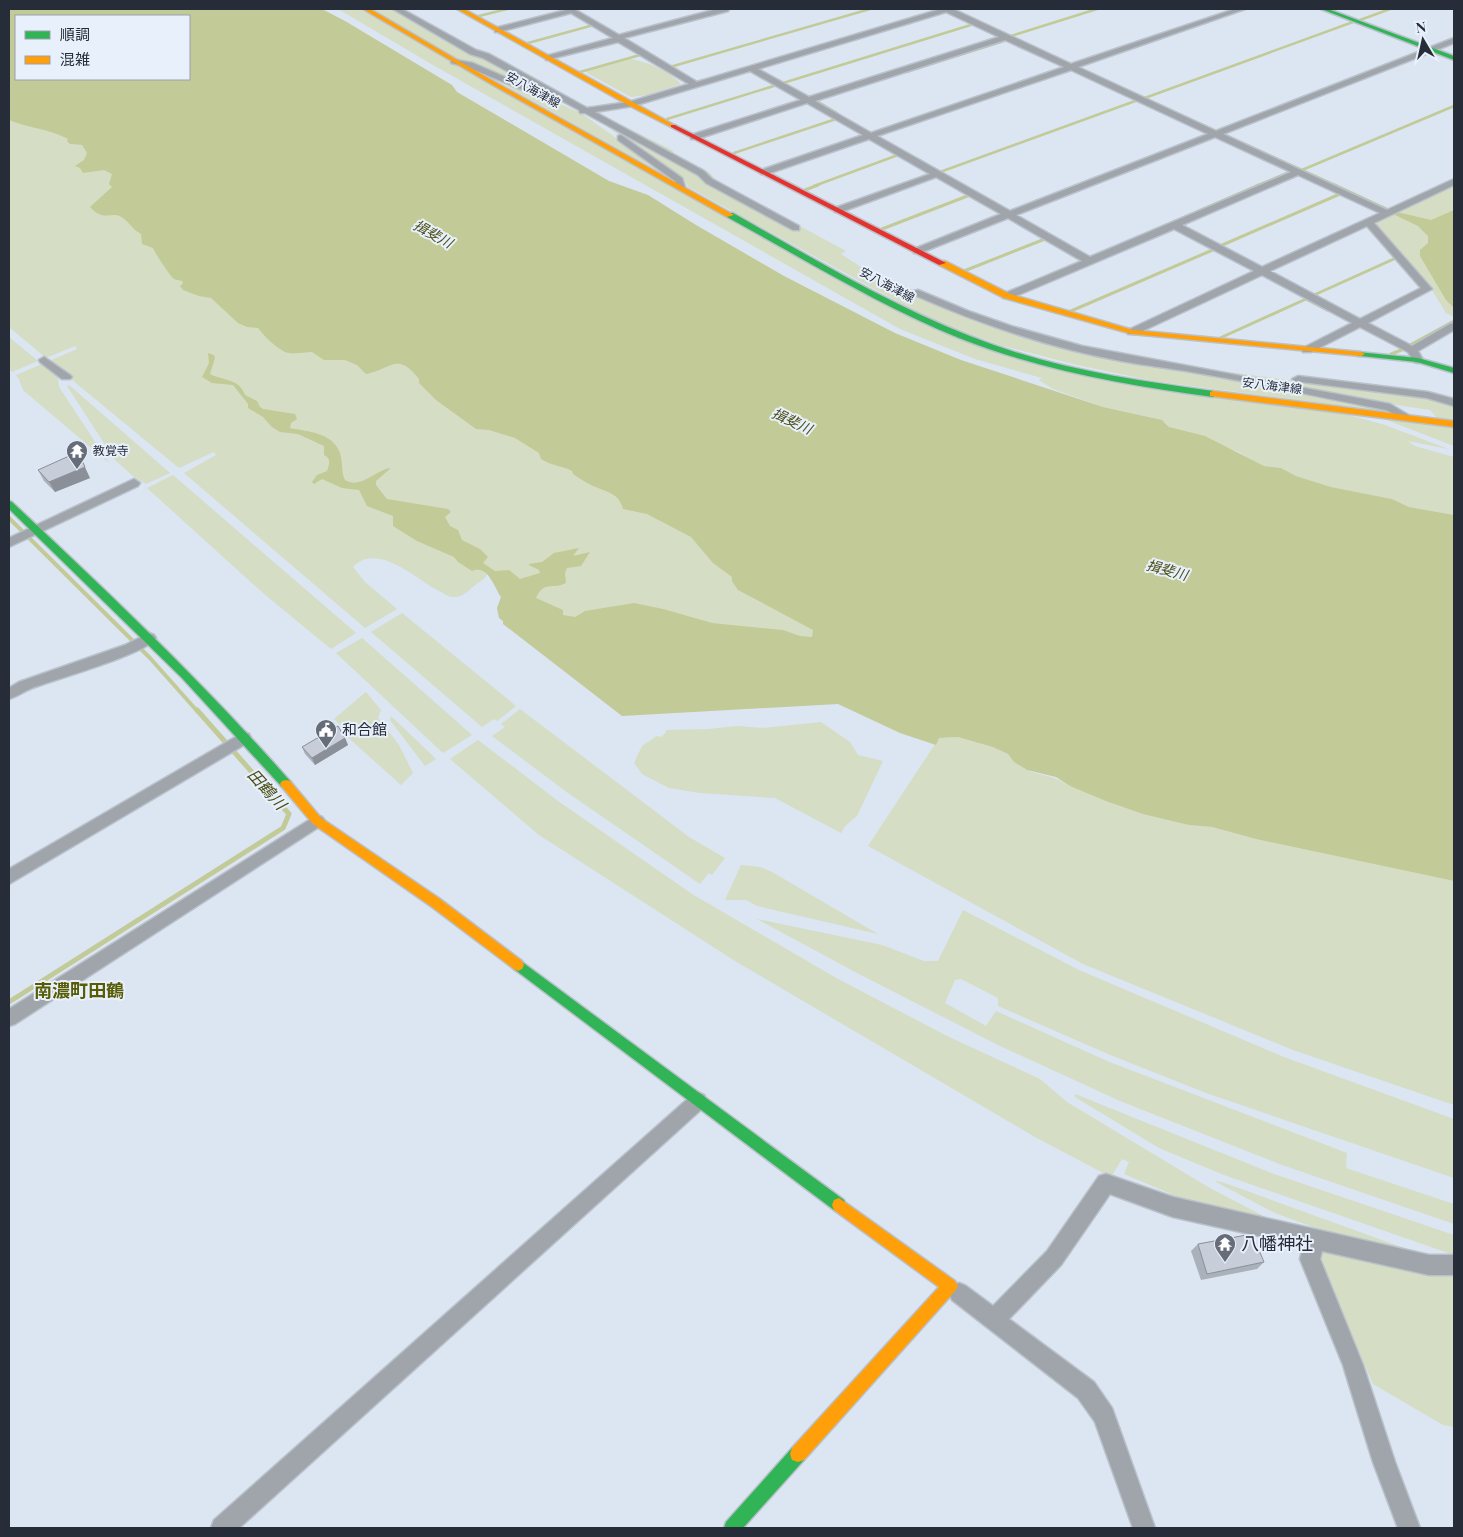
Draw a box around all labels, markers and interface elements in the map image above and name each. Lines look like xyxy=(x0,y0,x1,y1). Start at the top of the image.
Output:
legend xyxy=(15,15,190,80)
north arrow xyxy=(1398,15,1448,65)
text: N xyxy=(1414,16,1427,37)
text: 順調 xyxy=(60,24,90,44)
text: 混雑 xyxy=(60,49,90,69)
street label: 安八海津線 xyxy=(503,68,564,111)
water label: 揖斐川 xyxy=(410,215,458,253)
street label: 安八海津線 xyxy=(857,263,918,305)
street label: 安八海津線 xyxy=(1241,373,1303,397)
water label: 揖斐川 xyxy=(769,403,817,439)
temple icon: 教覚寺 xyxy=(65,439,89,470)
place label: 教覚寺 xyxy=(93,442,129,458)
water label: 揖斐川 xyxy=(1144,555,1192,585)
public building icon: 和合館 xyxy=(314,718,338,749)
place label: 和合館 xyxy=(342,719,387,739)
water label: 田鶴川 xyxy=(244,764,293,815)
district label: 南濃町田鶴 xyxy=(34,978,124,1002)
place label: 八幡神社 xyxy=(1241,1231,1313,1255)
temple icon: 八幡神社 xyxy=(1213,1232,1237,1263)

